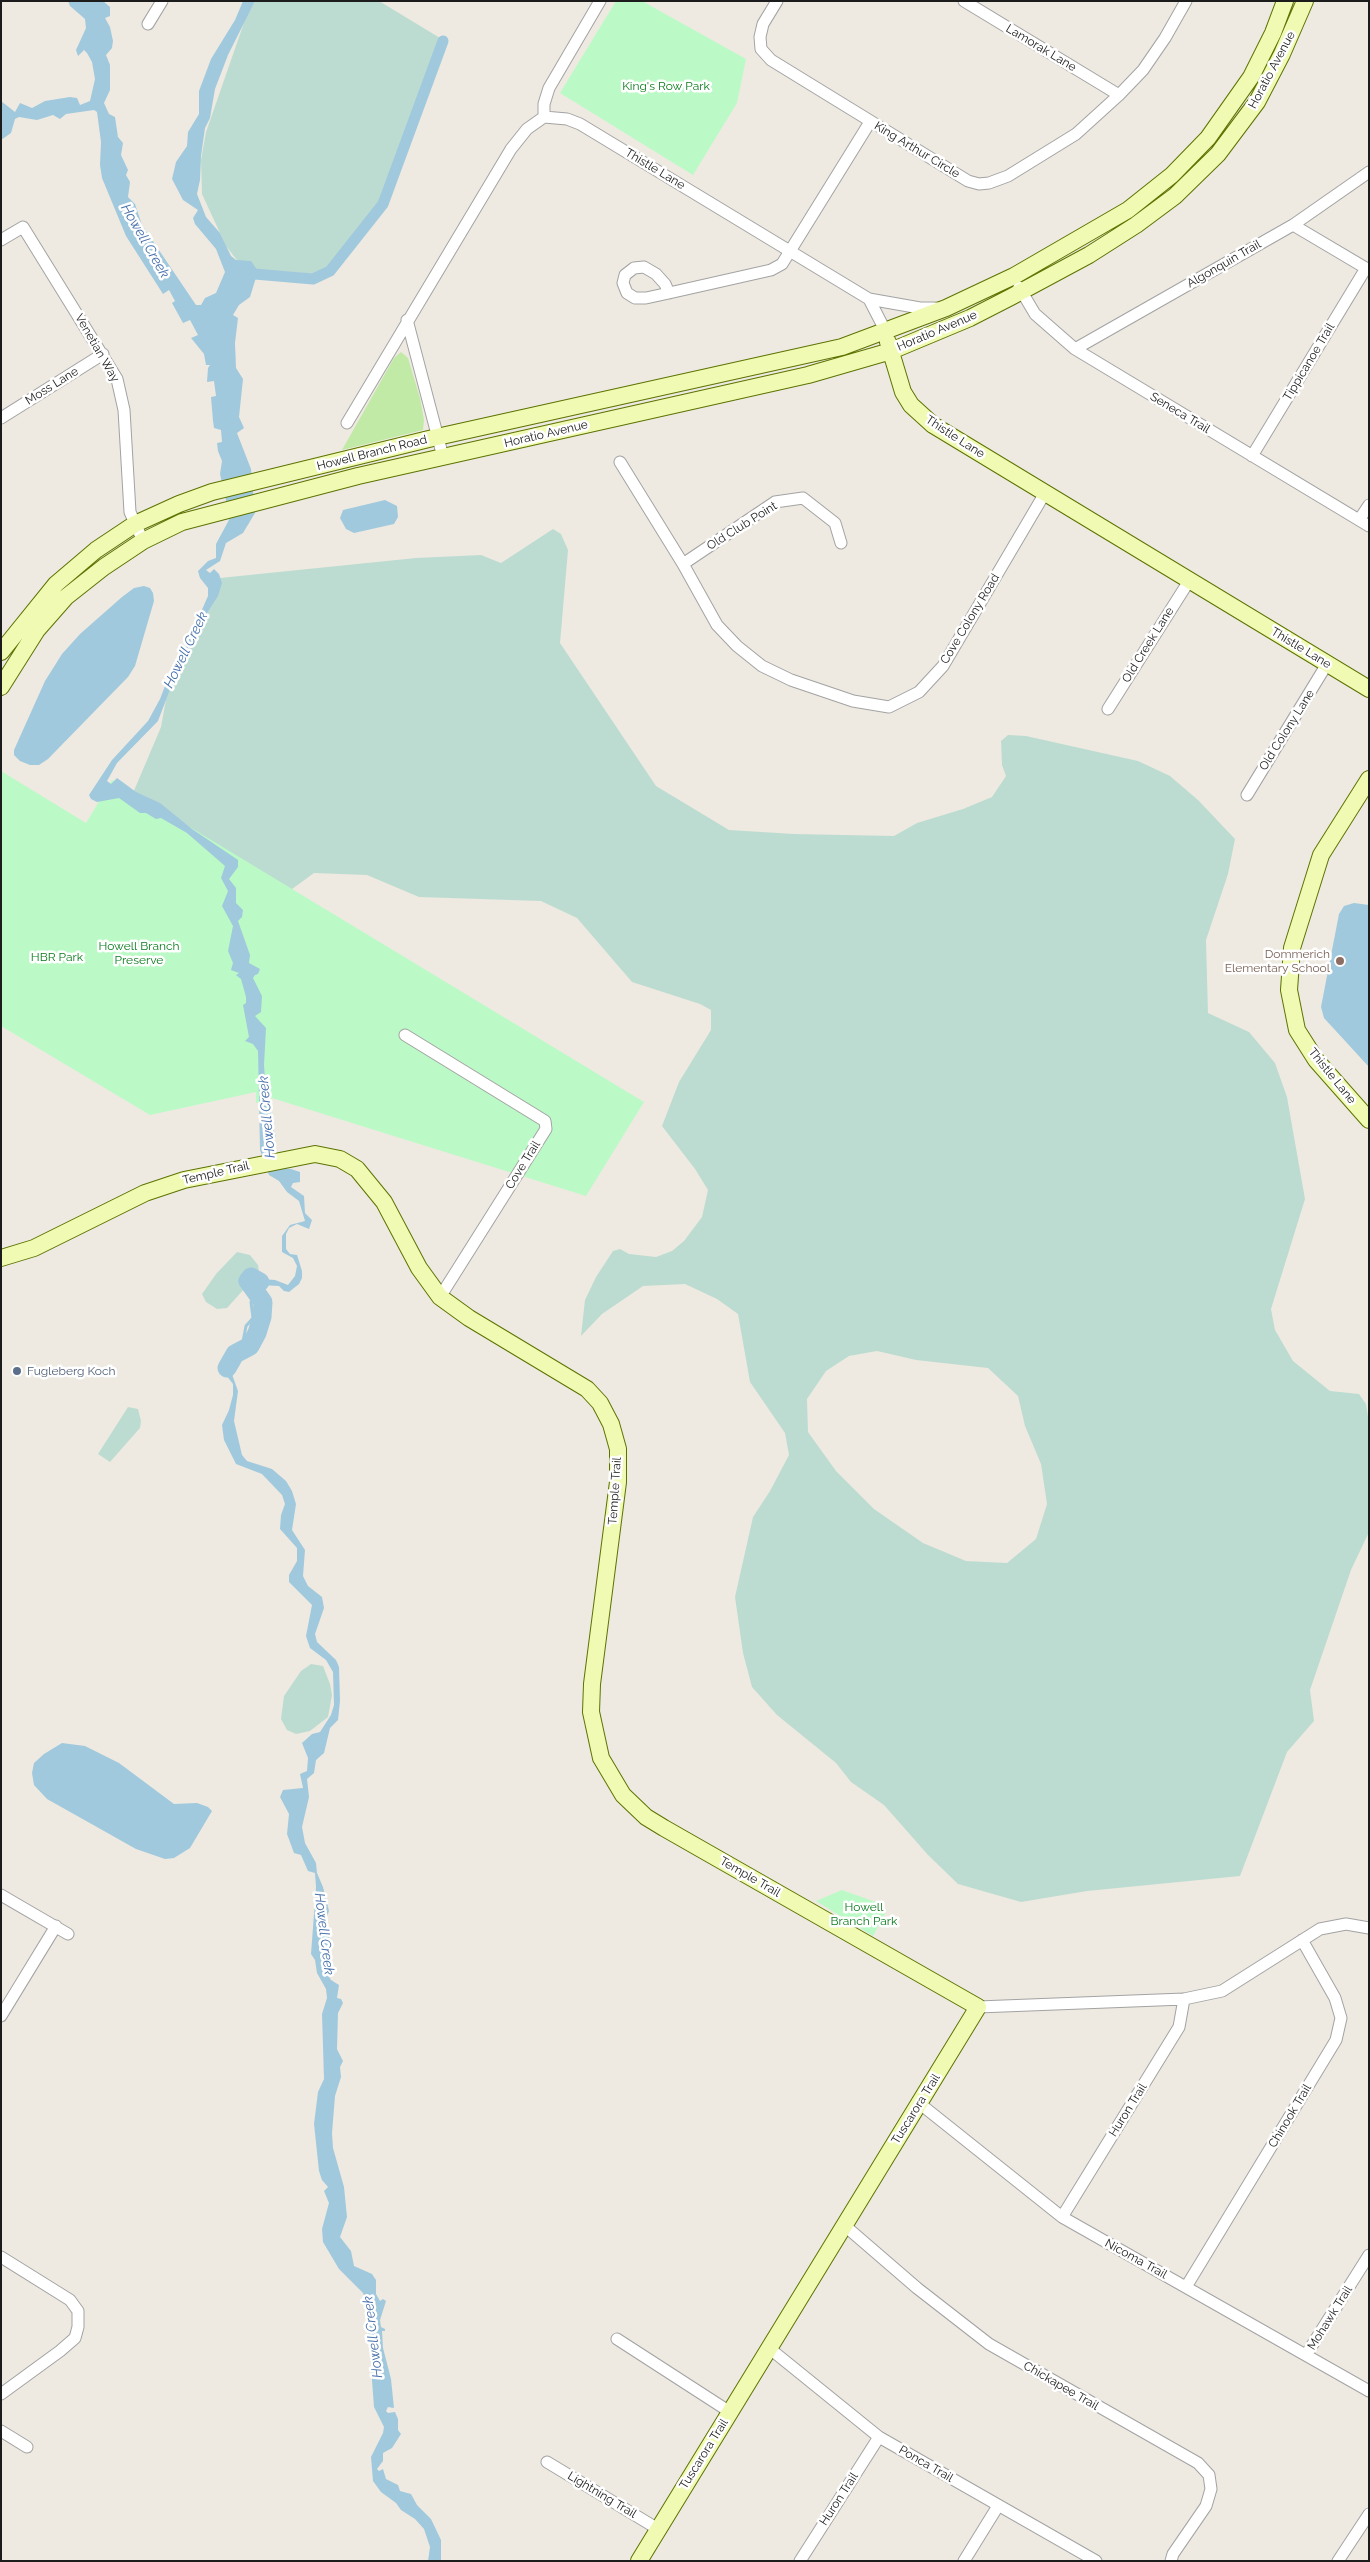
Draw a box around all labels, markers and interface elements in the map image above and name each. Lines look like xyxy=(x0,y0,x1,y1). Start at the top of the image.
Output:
street label: Lamorak Lane xyxy=(1003,21,1079,75)
street label: Horatio Avenue xyxy=(1246,29,1298,111)
park label: King's Row Park xyxy=(622,79,710,93)
street label: King Arthur Circle xyxy=(872,119,962,181)
street label: Thistle Lane xyxy=(622,145,688,193)
water label: Howell Creek xyxy=(117,201,173,281)
street label: Algonquin Trail xyxy=(1184,237,1264,291)
street label: Horatio Avenue xyxy=(895,308,979,354)
street label: Venetian Way xyxy=(72,311,122,385)
street label: Tippicanoe Trail xyxy=(1280,321,1338,403)
street label: Moss Lane xyxy=(23,364,81,408)
street label: Seneca Trail xyxy=(1147,389,1213,437)
street label: Thistle Lane xyxy=(923,413,987,461)
street label: Horatio Avenue xyxy=(503,417,589,451)
street label: Howell Branch Road xyxy=(315,432,429,474)
street label: Old Club Point xyxy=(704,499,780,553)
street label: Cove Colony Road xyxy=(937,571,1003,667)
street label: Old Creek Lane xyxy=(1119,605,1177,685)
water label: Howell Creek xyxy=(160,609,212,691)
street label: Thistle Lane xyxy=(1268,624,1334,672)
street label: Old Colony Lane xyxy=(1256,687,1318,773)
park label: Howell Branch Preserve xyxy=(98,939,180,967)
place label: Dommerich Elementary School xyxy=(1225,947,1330,975)
park label: HBR Park xyxy=(31,950,83,964)
marker: Dommerich Elementary School xyxy=(1334,955,1346,967)
street label: Thistle Lane xyxy=(1305,1045,1359,1107)
water label: Howell Creek xyxy=(255,1075,279,1159)
street label: Cove Trail xyxy=(503,1138,543,1192)
street label: Temple Trail xyxy=(181,1158,251,1188)
place label: Fugleberg Koch xyxy=(27,1364,116,1378)
marker: Fugleberg Koch xyxy=(11,1365,23,1377)
street label: Temple Trail xyxy=(605,1457,625,1525)
street label: Temple Trail xyxy=(717,1854,783,1900)
water label: Howell Creek xyxy=(311,1892,337,1976)
park label: Howell Branch Park xyxy=(831,1900,897,1928)
street label: Tuscarora Trail xyxy=(889,2071,943,2147)
street label: Huron Trail xyxy=(1106,2081,1150,2139)
street label: Chinook Trail xyxy=(1265,2082,1315,2150)
street label: Nicoma Trail xyxy=(1102,2236,1170,2282)
street label: Mohawk Trail xyxy=(1305,2283,1355,2353)
water label: Howell Creek xyxy=(360,2295,386,2379)
street label: Chickapee Trail xyxy=(1021,2359,1101,2413)
street label: Tuscarora Trail xyxy=(677,2416,731,2492)
street label: Ponca Trail xyxy=(896,2443,956,2485)
street label: Lightning Trail xyxy=(565,2469,639,2521)
street label: Huron Trail xyxy=(817,2470,861,2528)

